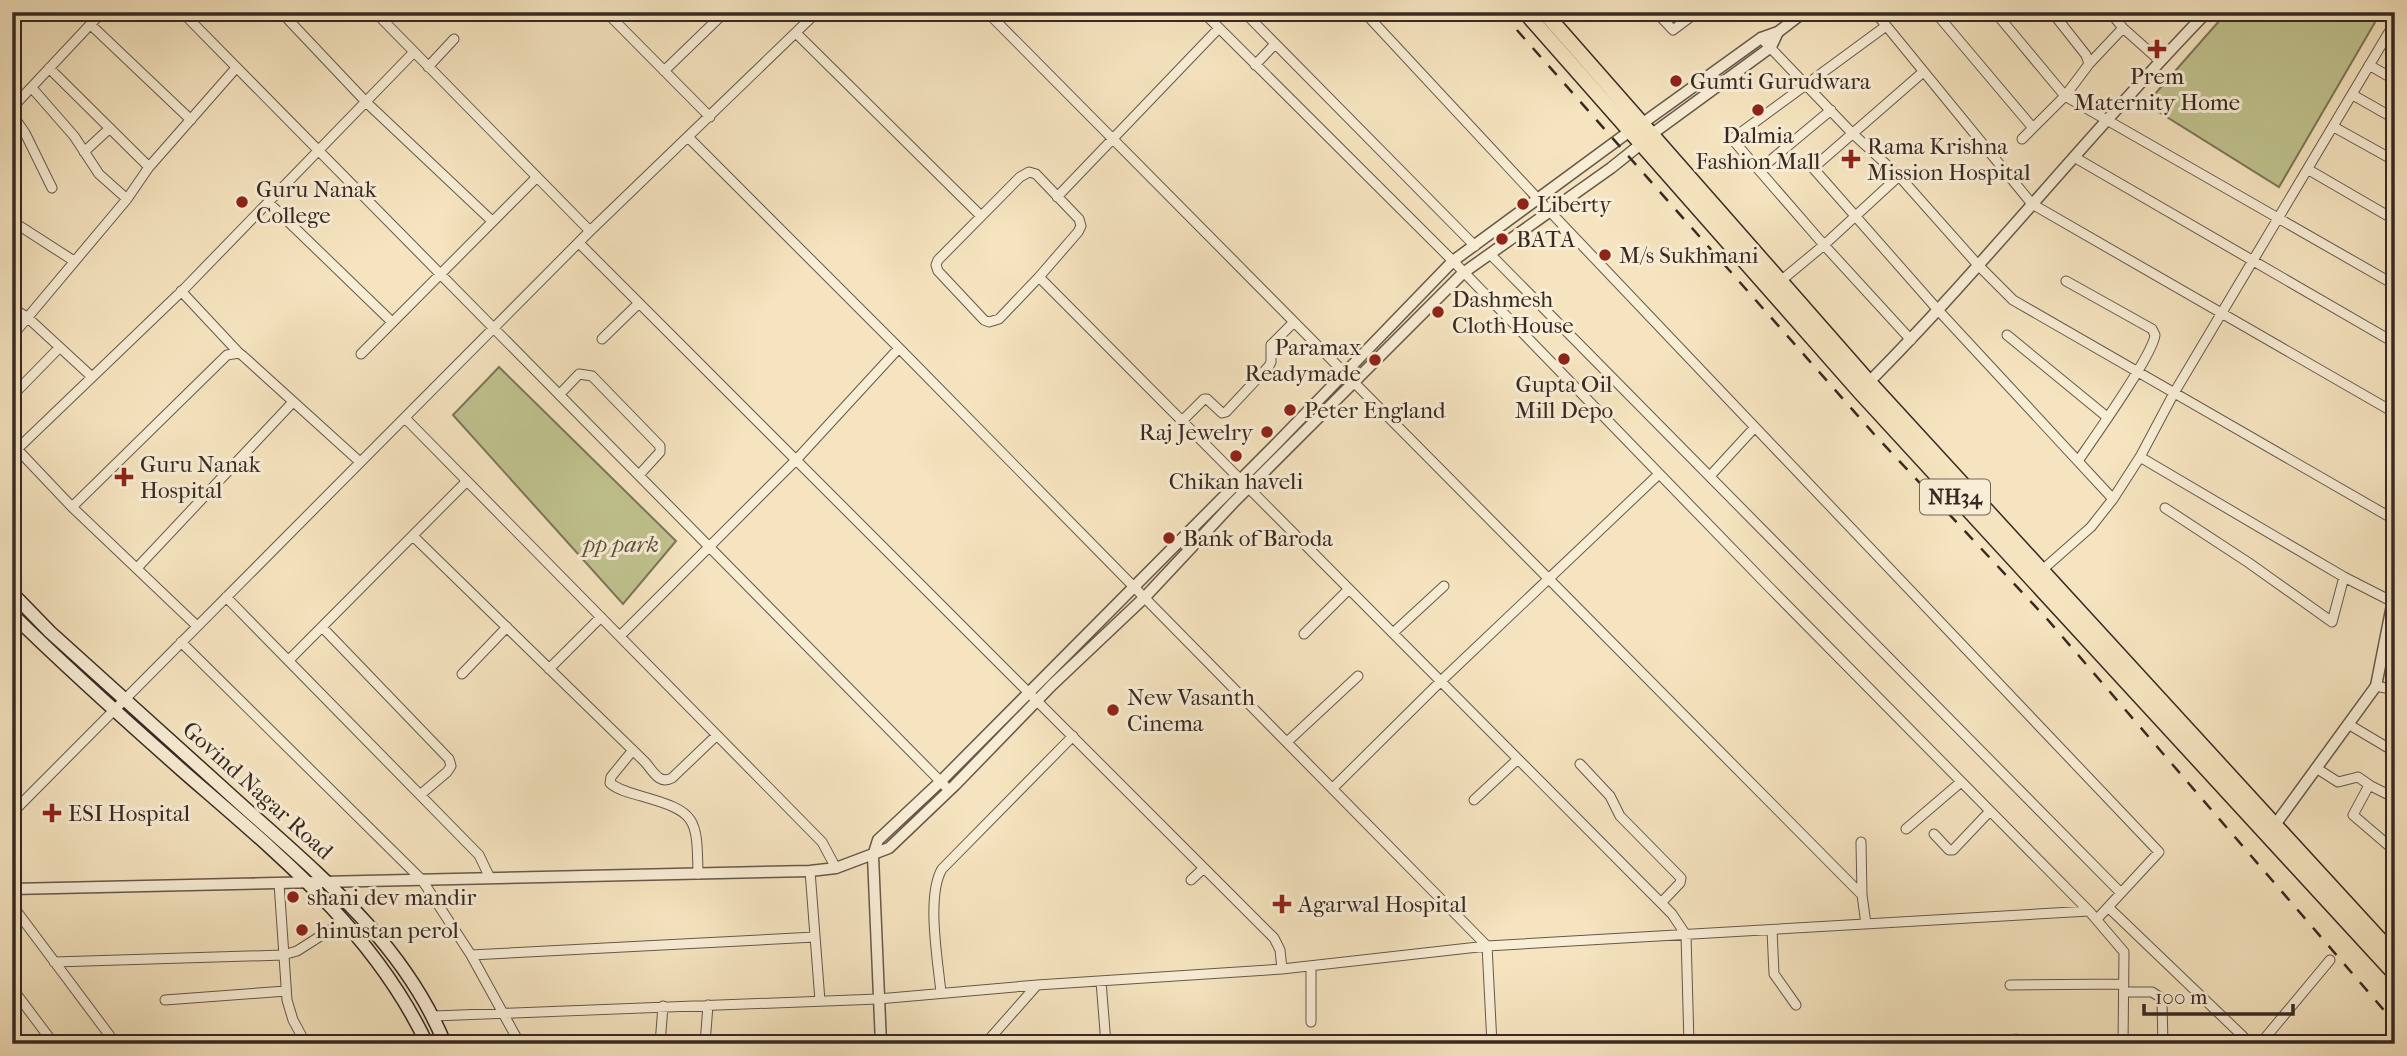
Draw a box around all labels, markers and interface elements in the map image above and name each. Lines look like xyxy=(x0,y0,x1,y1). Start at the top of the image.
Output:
marker: Prem Maternity Home xyxy=(2147,39,2167,59)
place label: Prem Maternity Home xyxy=(2074,63,2240,116)
place label: Gumti Gurudwara xyxy=(1690,68,1871,95)
marker: Gumti Gurudwara xyxy=(1668,73,1684,89)
marker: Dalmia Fashion Mall xyxy=(1750,102,1766,118)
place label: Dalmia Fashion Mall xyxy=(1696,122,1821,175)
place label: Rama Krishna Mission Hospital xyxy=(1867,133,2031,186)
marker: Rama Krishna Mission Hospital xyxy=(1841,149,1861,169)
place label: Guru Nanak College xyxy=(256,176,378,229)
place label: Liberty xyxy=(1537,191,1612,218)
marker: Guru Nanak College xyxy=(234,194,250,210)
marker: Liberty xyxy=(1515,196,1531,212)
place label: BATA xyxy=(1516,226,1576,253)
marker: BATA xyxy=(1494,231,1510,247)
place label: M/s Sukhmani xyxy=(1619,242,1759,269)
marker: M/s Sukhmani xyxy=(1597,247,1613,263)
place label: Dashmesh Cloth House xyxy=(1452,286,1574,339)
marker: Dashmesh Cloth House xyxy=(1430,304,1446,320)
place label: Paramax Readymade xyxy=(1245,334,1361,387)
marker: Gupta Oil Mill Depo xyxy=(1556,351,1572,367)
marker: Paramax Readymade xyxy=(1367,352,1383,368)
place label: Gupta Oil Mill Depo xyxy=(1515,371,1613,424)
place label: Peter England xyxy=(1304,397,1446,424)
marker: Peter England xyxy=(1282,402,1298,418)
place label: Raj Jewelry xyxy=(1139,419,1254,446)
marker: Raj Jewelry xyxy=(1259,424,1275,440)
marker: Chikan haveli xyxy=(1228,448,1244,464)
place label: Guru Nanak Hospital xyxy=(140,451,262,504)
marker: Guru Nanak Hospital xyxy=(114,467,134,487)
place label: Chikan haveli xyxy=(1169,468,1303,495)
road number: NH34 xyxy=(1920,480,1990,514)
place label: Bank of Baroda xyxy=(1183,525,1333,552)
marker: Bank of Baroda xyxy=(1161,530,1177,546)
park label: pp park xyxy=(579,531,659,558)
place label: New Vasanth Cinema xyxy=(1127,684,1255,737)
marker: New Vasanth Cinema xyxy=(1105,702,1121,718)
street label: Govind Nagar Road xyxy=(177,716,339,865)
place label: ESI Hospital xyxy=(68,800,191,827)
marker: ESI Hospital xyxy=(42,803,62,823)
place label: shani dev mandir xyxy=(307,884,476,911)
marker: shani dev mandir xyxy=(285,889,301,905)
place label: Agarwal Hospital xyxy=(1297,891,1467,918)
marker: Agarwal Hospital xyxy=(1272,894,1292,914)
place label: hinustan perol xyxy=(316,917,459,944)
marker: hinustan perol xyxy=(294,922,310,938)
scale bar xyxy=(2144,972,2293,1016)
text: 100 m xyxy=(2155,985,2208,1009)

